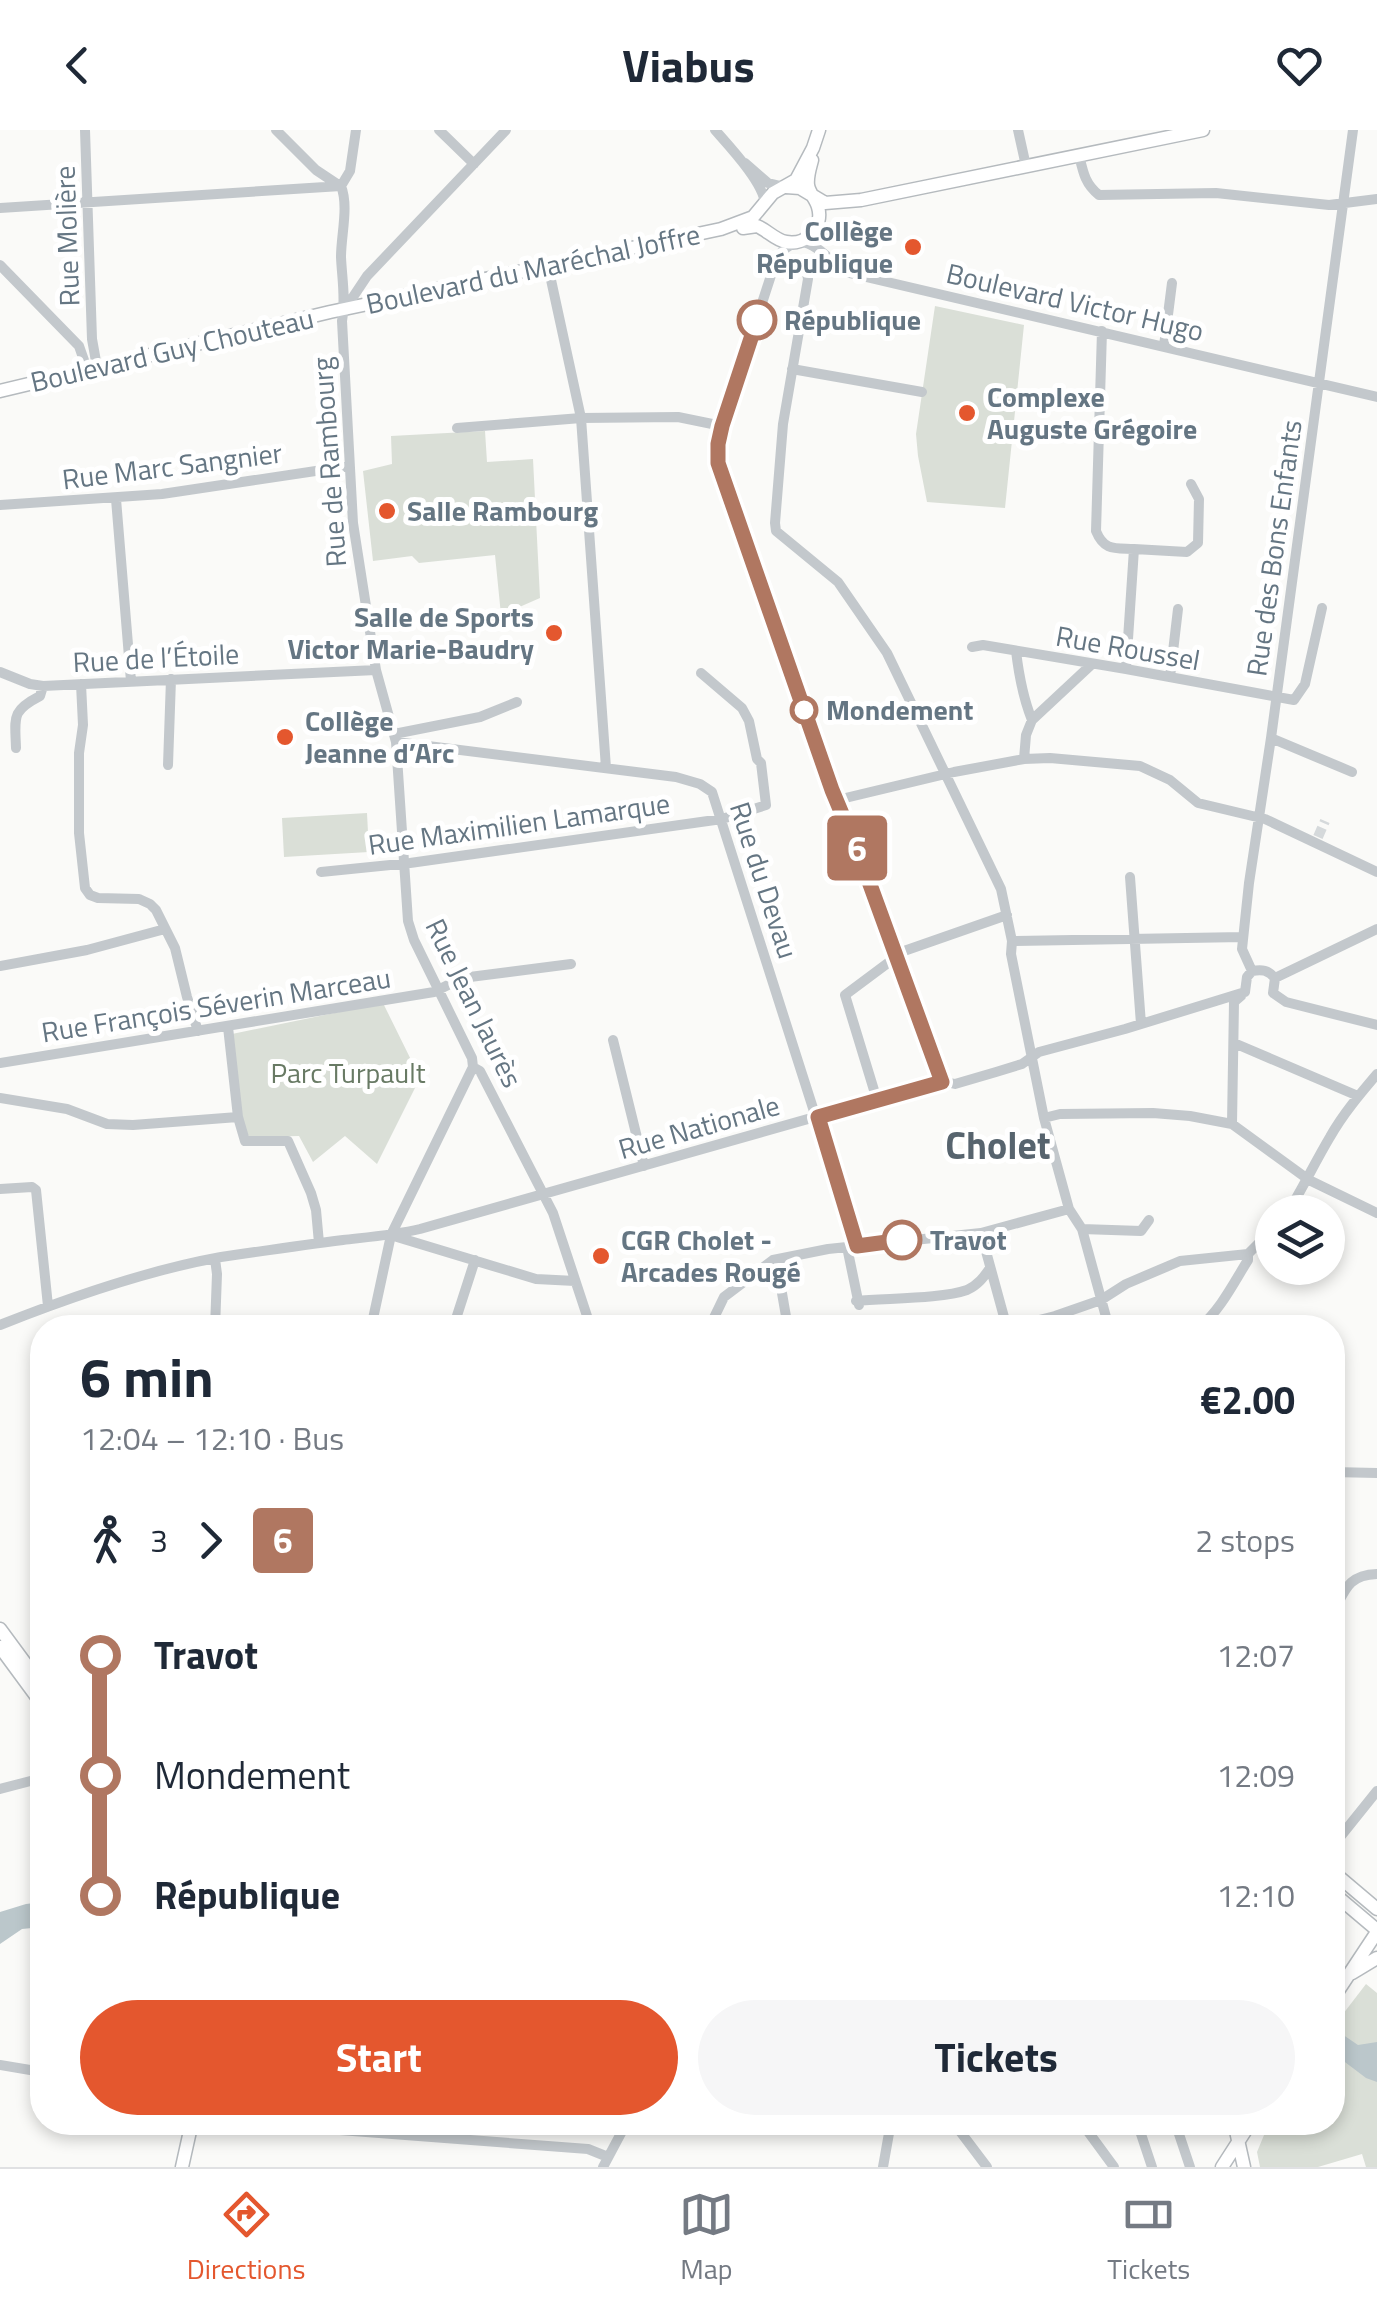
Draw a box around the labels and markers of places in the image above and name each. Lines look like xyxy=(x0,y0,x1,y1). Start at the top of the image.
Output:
place label: Collège République xyxy=(756,209,893,284)
marker: Collège République xyxy=(902,236,924,258)
place label: République xyxy=(784,298,921,341)
marker: République xyxy=(738,301,776,339)
place label: Complexe Auguste Grégoire xyxy=(987,375,1197,450)
marker: Complexe Auguste Grégoire xyxy=(956,402,978,424)
place label: Salle Rambourg xyxy=(407,489,598,532)
marker: Salle Rambourg xyxy=(376,500,398,522)
place label: Salle de Sports Victor Marie-Baudry xyxy=(287,595,534,670)
marker: Salle de Sports Victor Marie-Baudry xyxy=(543,622,565,644)
place label: Mondement xyxy=(826,688,973,731)
marker: Mondement xyxy=(791,697,817,723)
place label: Collège Jeanne d’Arc xyxy=(305,699,455,774)
marker: Collège Jeanne d’Arc xyxy=(274,726,296,748)
place label: CGR Cholet - Arcades Rougé xyxy=(621,1218,801,1293)
place label: Travot xyxy=(930,1218,1007,1261)
marker: Travot xyxy=(883,1221,921,1259)
marker: CGR Cholet - Arcades Rougé xyxy=(590,1245,612,1267)

